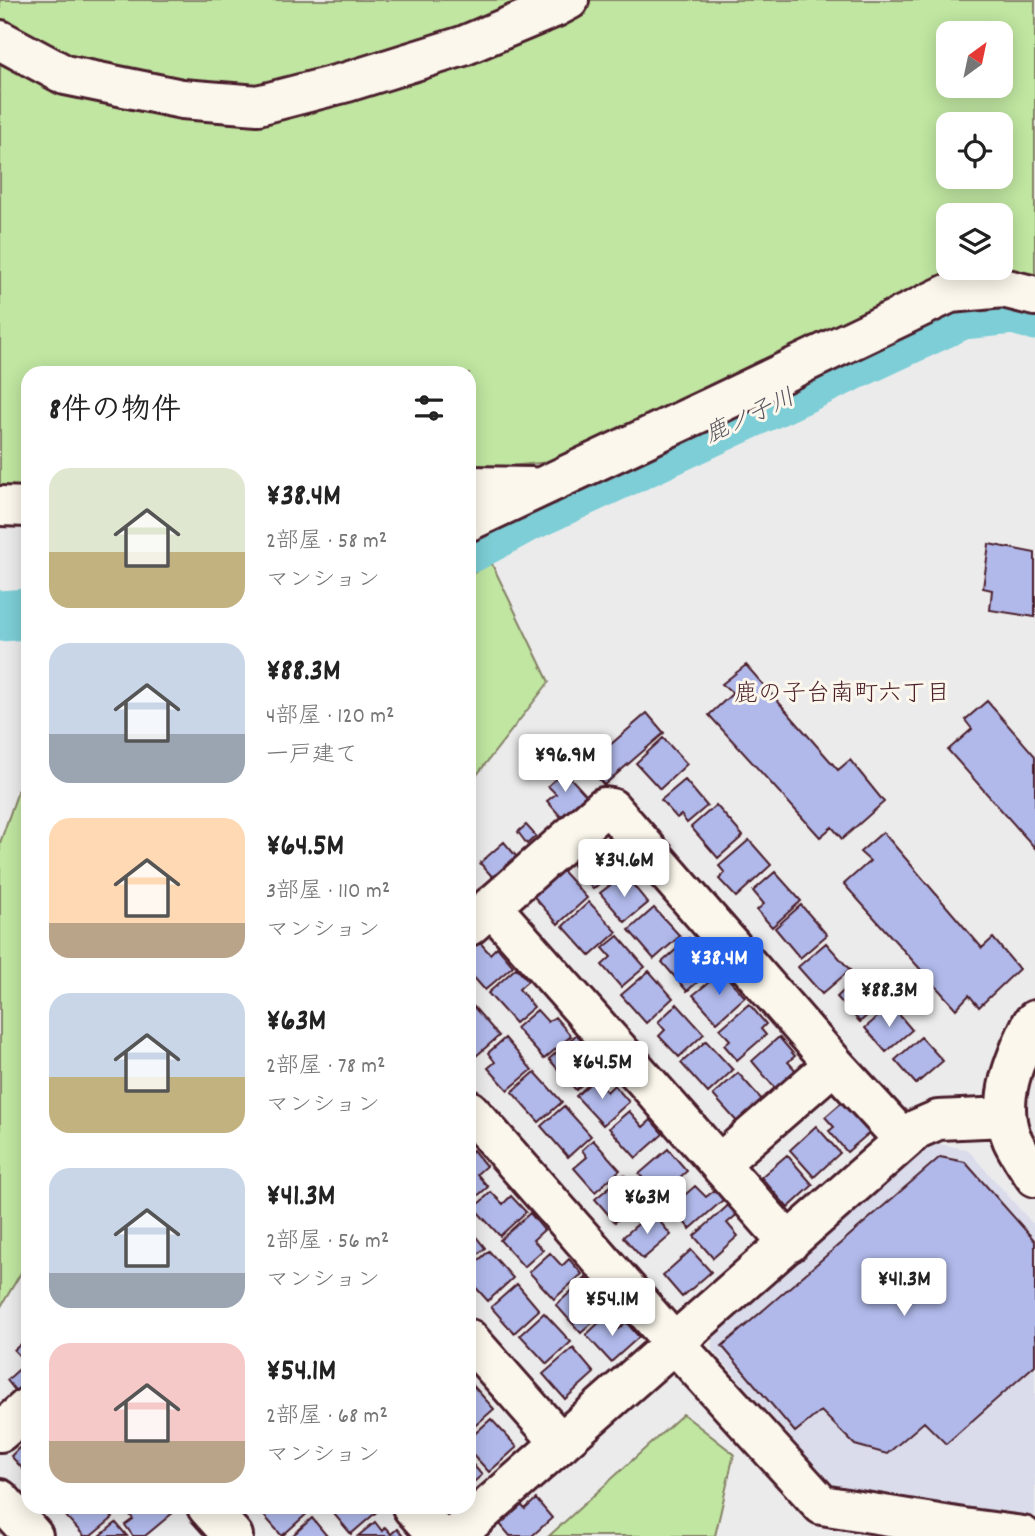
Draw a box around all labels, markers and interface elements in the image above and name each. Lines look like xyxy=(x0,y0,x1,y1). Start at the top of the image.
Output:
north arrow xyxy=(936,21,1013,98)
map controls xyxy=(936,21,1013,280)
button: locate xyxy=(936,112,1013,189)
button: layers xyxy=(936,203,1013,280)
water label: 鹿ノ子川 xyxy=(700,382,801,453)
icon: filters xyxy=(410,389,448,427)
text: 8件の物件 xyxy=(49,391,181,434)
text: ¥38.4M xyxy=(266,477,341,520)
icon: home xyxy=(105,496,189,580)
text: 2部屋 · 58 m² xyxy=(266,526,387,559)
text: マンション xyxy=(266,565,380,598)
text: ¥88.3M xyxy=(266,652,340,695)
icon: home xyxy=(105,671,189,755)
district label: 鹿の子台南町六丁目 xyxy=(734,678,950,712)
text: 4部屋 · 120 m² xyxy=(266,701,394,734)
pin: ¥96.9M xyxy=(508,734,622,794)
text: 一戸建て xyxy=(266,740,358,773)
text: ¥96.9M xyxy=(535,740,595,773)
text: ¥64.5M xyxy=(266,827,344,870)
pin: ¥34.6M xyxy=(567,839,681,899)
text: ¥34.6M xyxy=(594,845,654,878)
icon: home xyxy=(105,846,189,930)
text: 3部屋 · 110 m² xyxy=(266,876,390,909)
text: マンション xyxy=(266,915,380,948)
pin: ¥38.4M xyxy=(662,937,776,997)
text: ¥38.4M xyxy=(690,943,748,976)
pin: ¥88.3M xyxy=(832,970,946,1029)
text: ¥88.3M xyxy=(860,975,918,1008)
text: ¥63M xyxy=(266,1002,326,1045)
icon: home xyxy=(105,1021,189,1105)
pin: ¥64.5M xyxy=(545,1042,659,1101)
text: ¥64.5M xyxy=(572,1047,632,1080)
text: 2部屋 · 78 m² xyxy=(266,1051,385,1084)
text: マンション xyxy=(266,1090,380,1123)
pin: ¥63M xyxy=(606,1176,688,1236)
text: ¥41.3M xyxy=(266,1177,335,1220)
text: ¥63M xyxy=(624,1182,670,1215)
icon: home xyxy=(105,1196,189,1280)
text: 2部屋 · 56 m² xyxy=(266,1226,389,1259)
pin: ¥41.3M xyxy=(847,1258,961,1318)
text: ¥41.3M xyxy=(877,1264,931,1297)
text: マンション xyxy=(266,1265,380,1298)
pin: ¥54.1M xyxy=(555,1278,669,1338)
text: ¥54.1M xyxy=(585,1284,639,1317)
text: ¥54.1M xyxy=(266,1352,336,1395)
icon: home xyxy=(105,1371,189,1455)
text: 2部屋 · 68 m² xyxy=(266,1401,388,1434)
text: マンション xyxy=(266,1440,380,1473)

